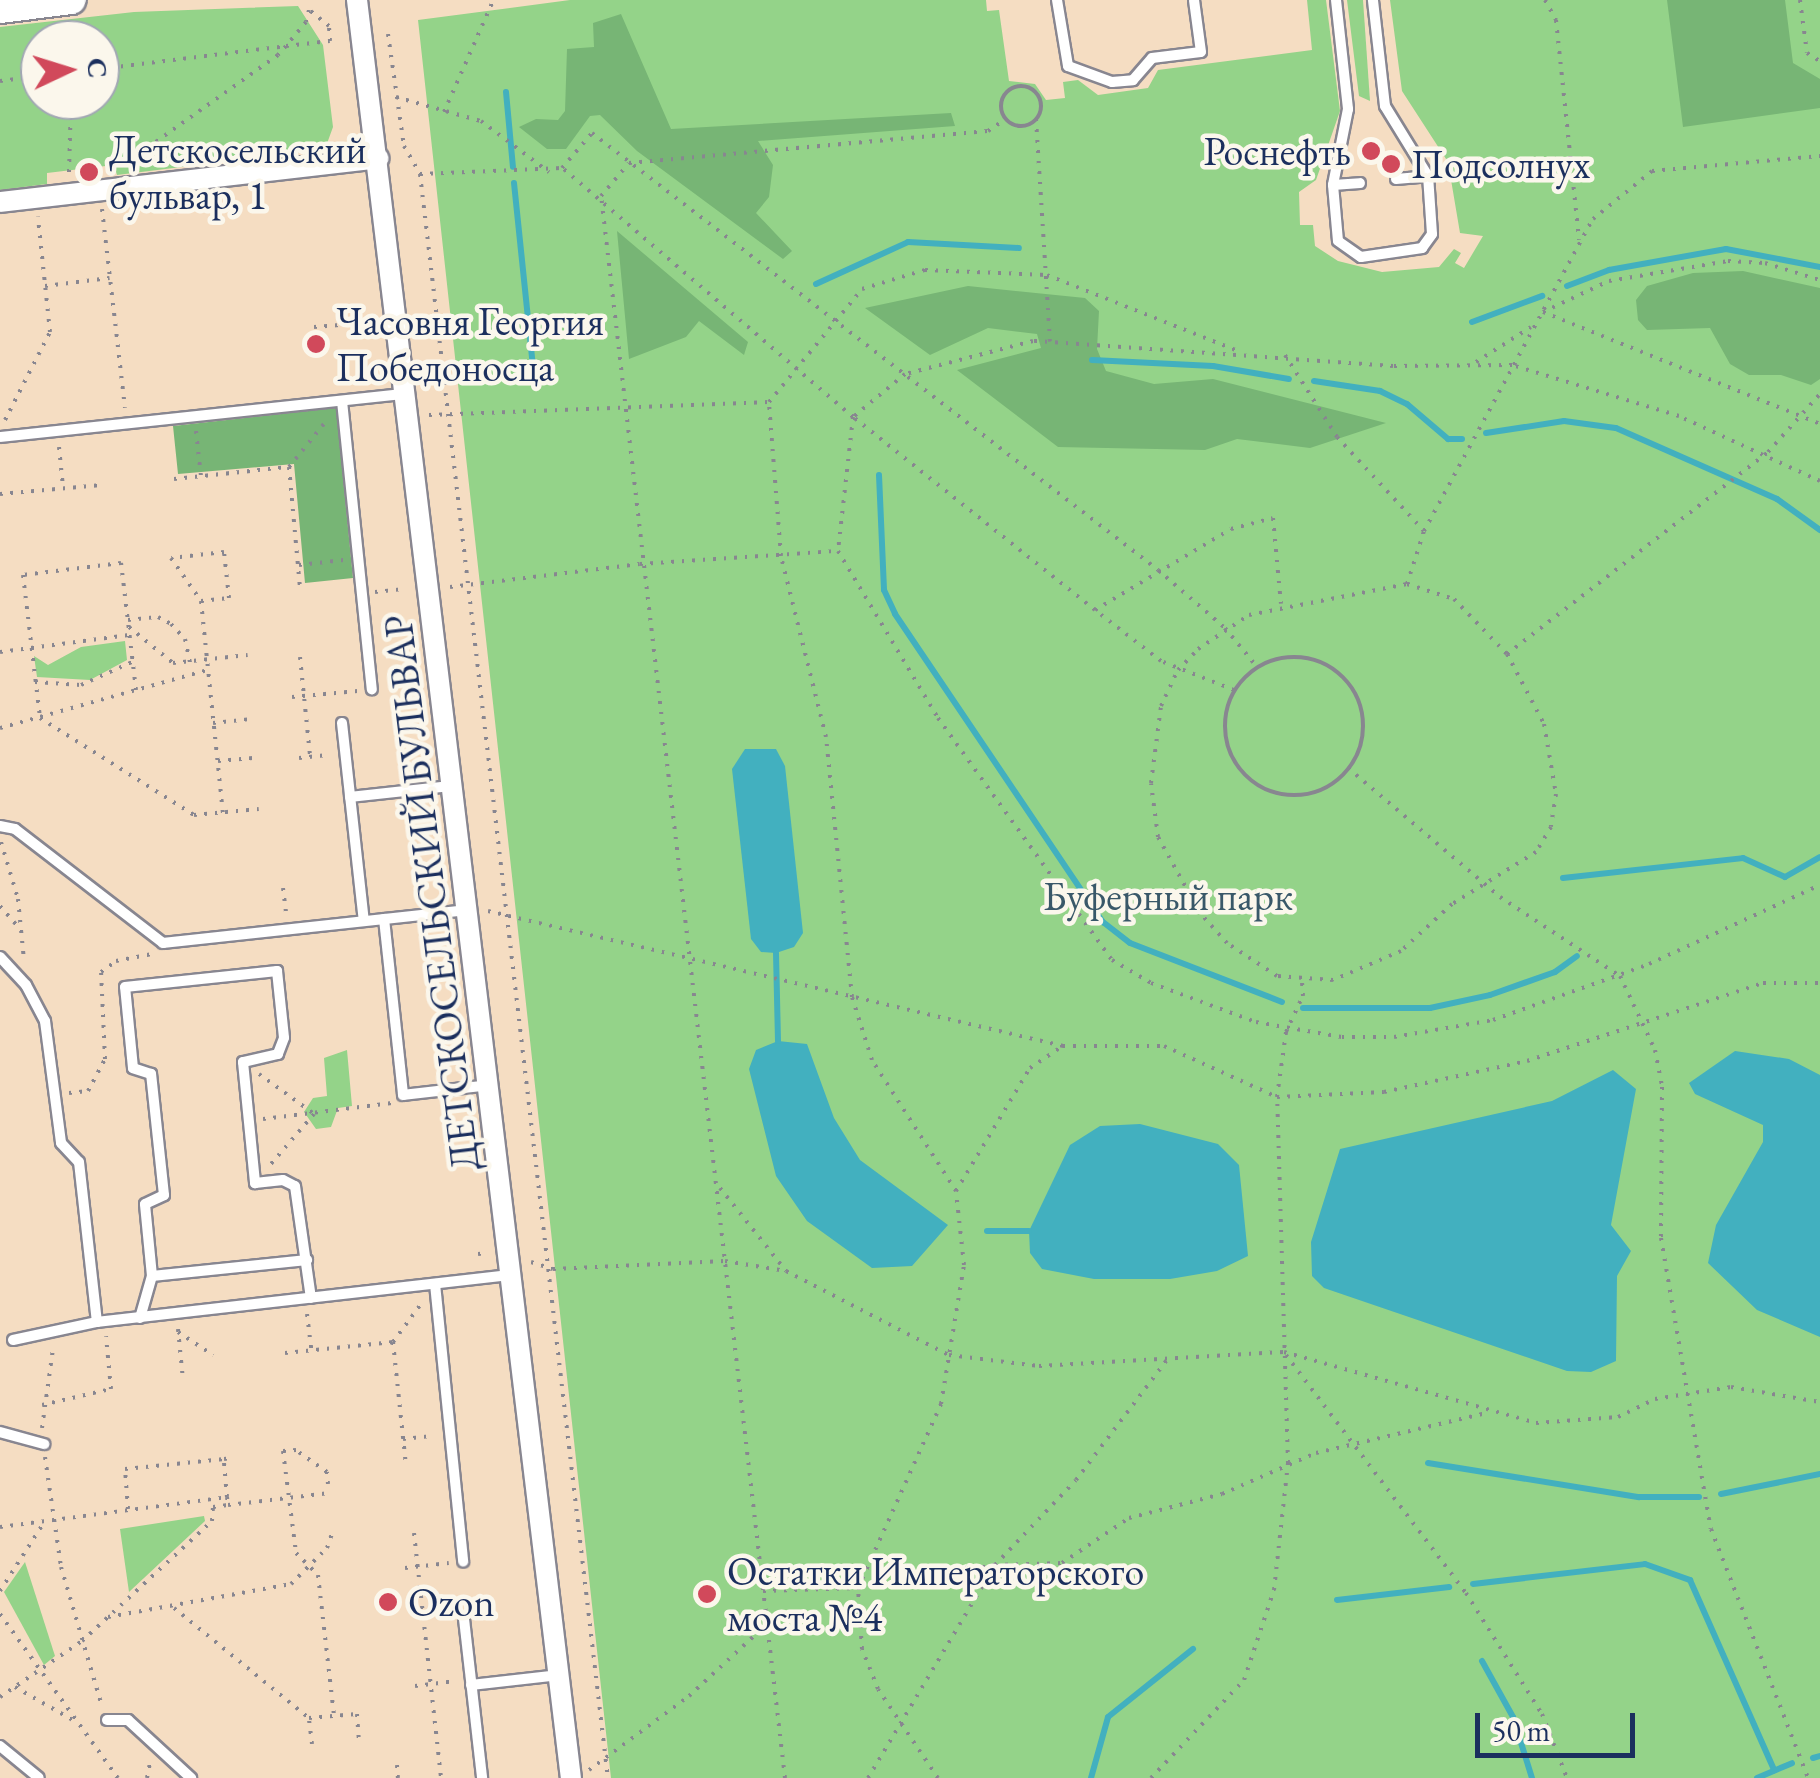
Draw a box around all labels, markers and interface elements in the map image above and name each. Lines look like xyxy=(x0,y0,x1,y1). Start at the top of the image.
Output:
north arrow xyxy=(20,20,120,120)
text: С xyxy=(79,57,117,79)
place label: Детскосельский бульвар, 1 xyxy=(109,125,367,219)
place label: Роснефть xyxy=(1203,127,1351,175)
marker: Роснефть xyxy=(1360,140,1382,162)
place label: Подсолнух xyxy=(1411,140,1590,188)
marker: Подсолнух xyxy=(1380,153,1402,175)
marker: Детскосельский бульвар, 1 xyxy=(78,161,100,183)
place label: Часовня Георгия Победоносца xyxy=(336,297,604,391)
marker: Часовня Георгия Победоносца xyxy=(305,333,327,355)
street label: ДЕТСКОСЕЛЬСКИЙ БУЛЬВАР xyxy=(373,613,489,1173)
park label: Буферный парк xyxy=(1043,872,1293,920)
place label: Остатки Императорского моста №4 xyxy=(727,1547,1144,1641)
place label: Ozon xyxy=(408,1578,495,1626)
marker: Остатки Императорского моста №4 xyxy=(696,1583,718,1605)
marker: Ozon xyxy=(377,1591,399,1613)
scale bar xyxy=(1480,1693,1640,1755)
text: 50 m xyxy=(1492,1711,1550,1750)

